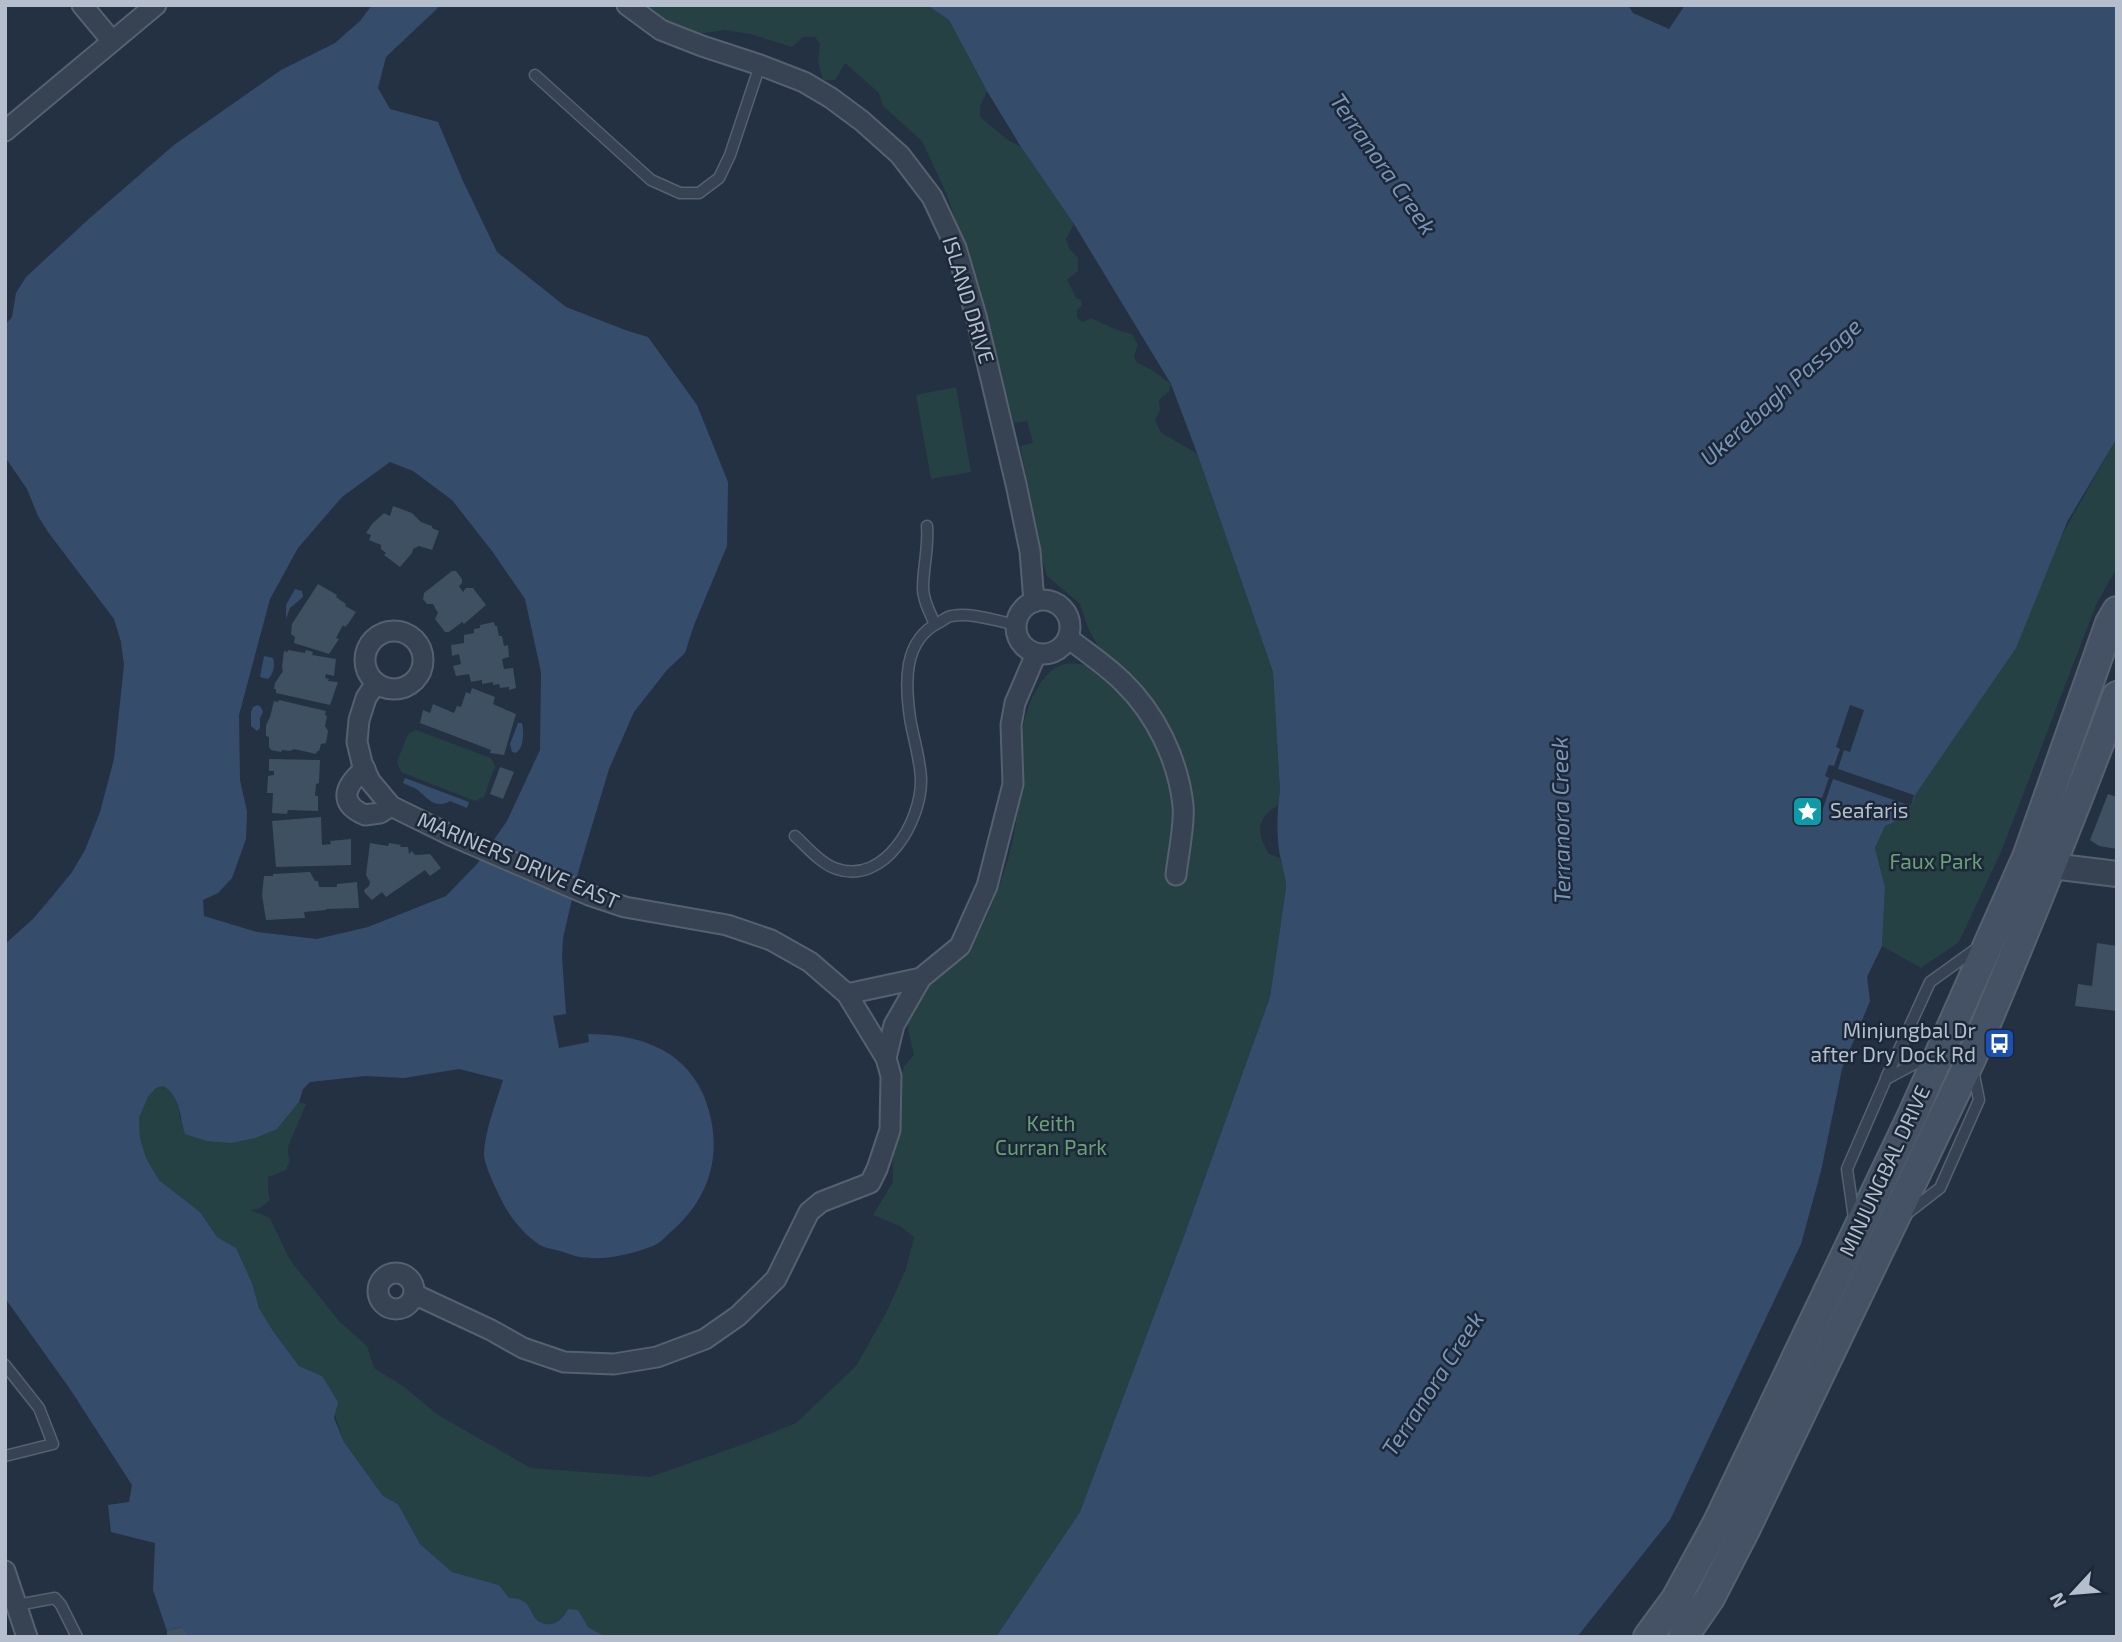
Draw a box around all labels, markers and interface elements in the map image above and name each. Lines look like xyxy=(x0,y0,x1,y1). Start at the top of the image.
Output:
water label: Terranora Creek xyxy=(1325,87,1443,240)
street label: ISLAND DRIVE xyxy=(938,233,1001,366)
water label: Ukerebagh Passage xyxy=(1694,311,1867,471)
water label: Terranora Creek xyxy=(1545,737,1575,904)
place icon: Seafaris xyxy=(1790,794,1824,828)
place label: Seafaris xyxy=(1830,797,1908,822)
street label: MARINERS DRIVE EAST xyxy=(414,806,623,913)
park label: Faux Park xyxy=(1889,848,1983,873)
place label: Minjungbal Dr after Dry Dock Rd xyxy=(1811,1017,1977,1066)
bus stop icon: Minjungbal Dr after Dry Dock Rd xyxy=(1982,1026,2016,1060)
street label: MINJUNGBAL DRIVE xyxy=(1833,1081,1934,1260)
park label: Keith Curran Park xyxy=(995,1110,1107,1159)
water label: Terranora Creek xyxy=(1375,1306,1489,1461)
north arrow xyxy=(2038,1558,2108,1628)
text: N xyxy=(2044,1589,2071,1612)

